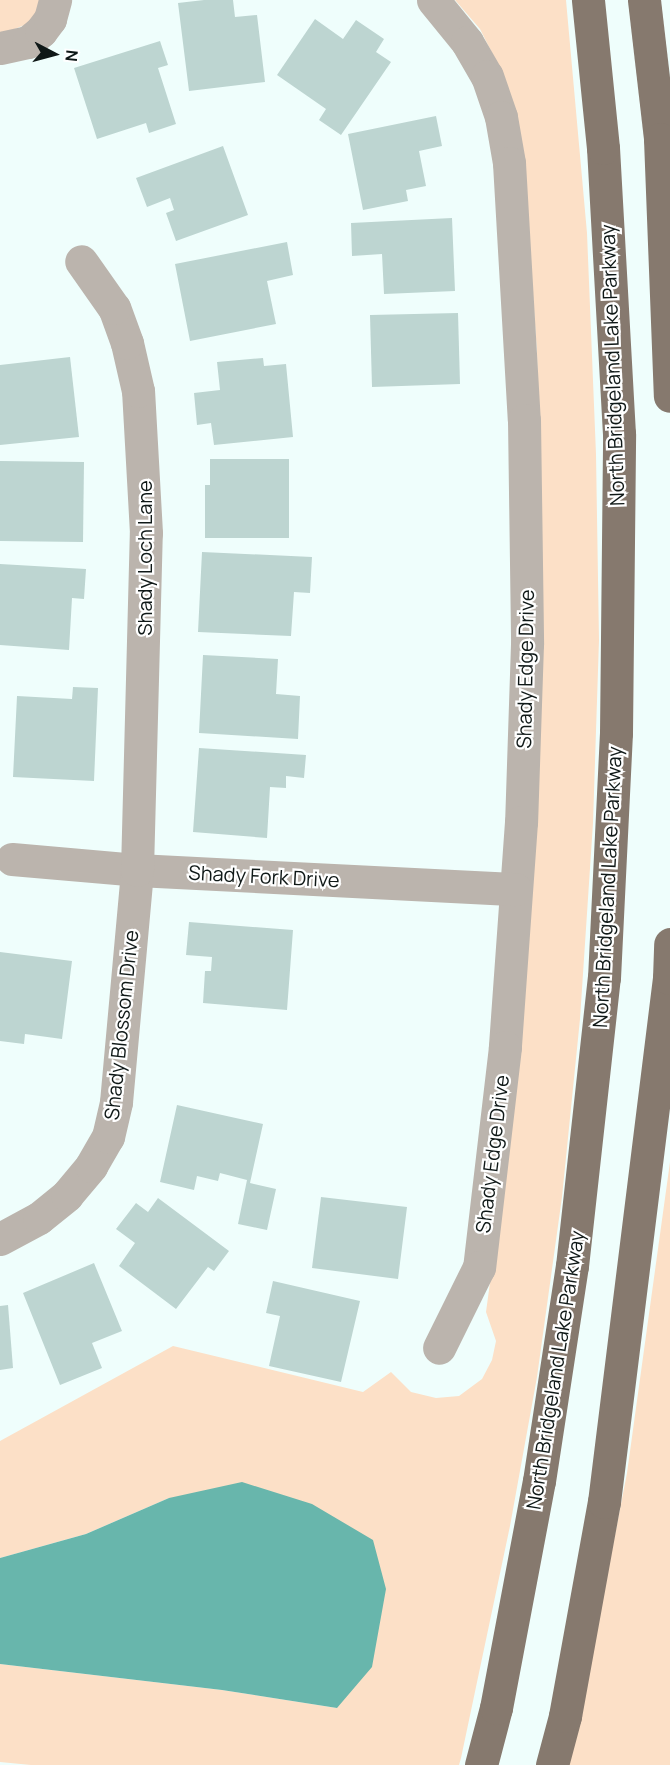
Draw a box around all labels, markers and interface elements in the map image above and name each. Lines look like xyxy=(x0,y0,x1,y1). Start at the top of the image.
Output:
north arrow xyxy=(24,24,84,84)
text: N xyxy=(60,49,83,63)
street label: North Bridgeland Lake Parkway xyxy=(595,224,629,506)
street label: Shady Loch Lane xyxy=(132,480,156,636)
street label: Shady Edge Drive xyxy=(512,589,538,749)
street label: North Bridgeland Lake Parkway xyxy=(588,746,626,1028)
street label: Shady Fork Drive xyxy=(188,860,340,892)
street label: Shady Blossom Drive xyxy=(99,929,143,1121)
street label: Shady Edge Drive xyxy=(470,1074,514,1234)
street label: North Bridgeland Lake Parkway xyxy=(521,1229,589,1511)

